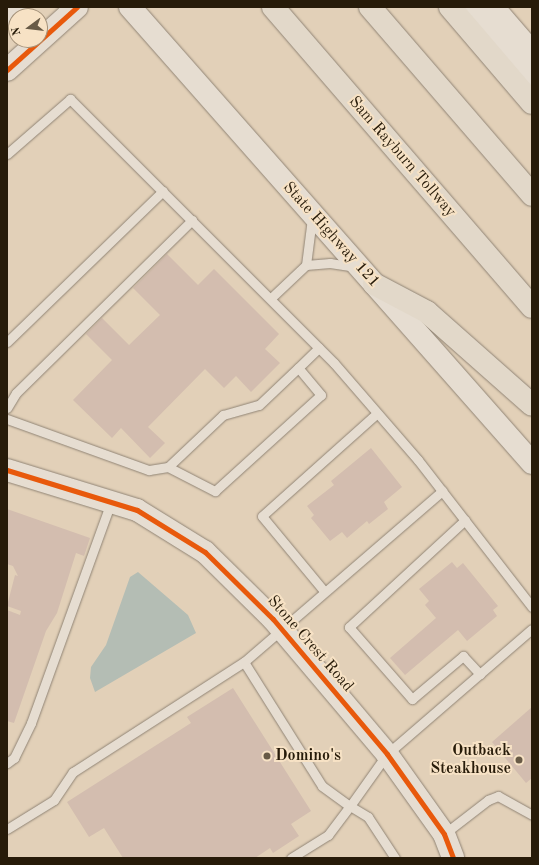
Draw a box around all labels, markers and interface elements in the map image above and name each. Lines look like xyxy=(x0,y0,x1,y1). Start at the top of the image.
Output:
north arrow xyxy=(8,8,48,48)
text: N xyxy=(10,25,23,36)
street label: Sam Rayburn Tollway xyxy=(344,93,460,221)
street label: State Highway 121 xyxy=(279,178,383,292)
street label: Stone Crest Road xyxy=(263,592,357,696)
place label: Outback Steakhouse xyxy=(430,741,511,779)
place label: Domino's xyxy=(275,746,341,766)
marker: Domino's xyxy=(262,751,272,761)
marker: Outback Steakhouse xyxy=(514,755,524,765)

